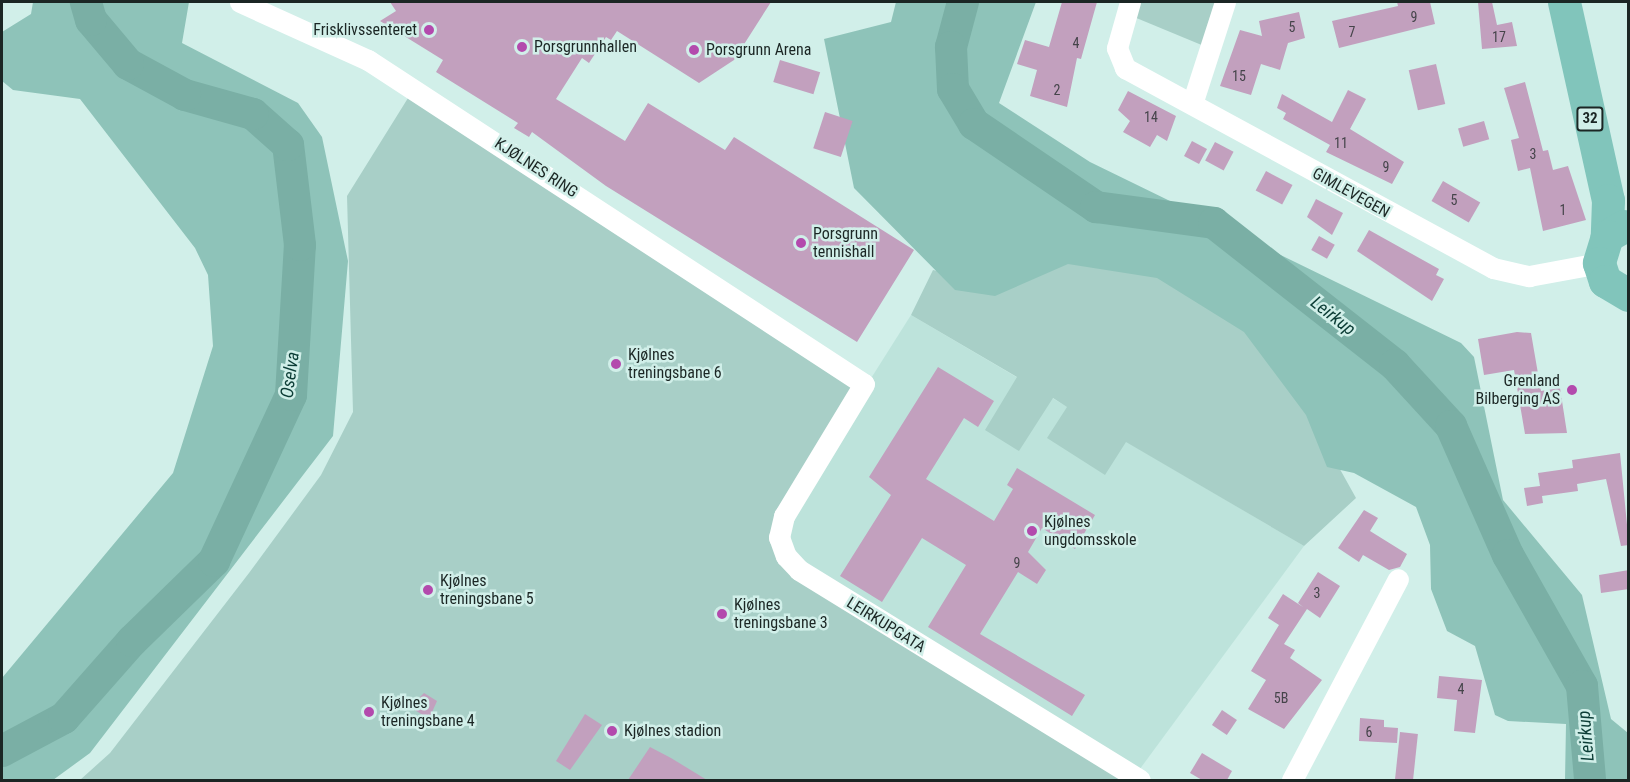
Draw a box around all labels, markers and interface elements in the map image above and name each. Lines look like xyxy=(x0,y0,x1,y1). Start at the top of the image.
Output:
house number: 9 xyxy=(1411,9,1417,25)
house number: 5 xyxy=(1289,19,1295,35)
place label: Frisklivssenteret xyxy=(313,20,417,40)
marker: Frisklivssenteret xyxy=(422,23,436,37)
house number: 7 xyxy=(1349,24,1355,40)
house number: 17 xyxy=(1492,29,1506,45)
house number: 4 xyxy=(1073,35,1079,51)
place label: Porsgrunnhallen xyxy=(534,37,637,57)
marker: Porsgrunnhallen xyxy=(515,40,529,54)
place label: Porsgrunn Arena xyxy=(706,40,812,60)
marker: Porsgrunn Arena xyxy=(687,43,701,57)
house number: 15 xyxy=(1232,68,1246,84)
house number: 2 xyxy=(1054,82,1060,98)
road number: 32 xyxy=(1575,107,1605,131)
house number: 14 xyxy=(1144,109,1158,125)
street label: KJØLNES RING xyxy=(491,134,581,202)
house number: 11 xyxy=(1334,135,1348,151)
house number: 3 xyxy=(1530,146,1536,162)
house number: 9 xyxy=(1383,159,1389,175)
street label: GIMLEVEGEN xyxy=(1309,164,1393,222)
house number: 5 xyxy=(1451,192,1457,208)
house number: 1 xyxy=(1560,202,1566,218)
place label: Porsgrunn tennishall xyxy=(813,224,878,262)
marker: Porsgrunn tennishall xyxy=(794,236,808,250)
water label: Leirkup xyxy=(1306,292,1360,340)
place label: Kjølnes treningsbane 6 xyxy=(628,345,722,383)
water label: Oselva xyxy=(276,351,304,399)
marker: Kjølnes treningsbane 6 xyxy=(609,357,623,371)
place label: Grenland Bilberging AS xyxy=(1475,371,1560,409)
marker: Grenland Bilberging AS xyxy=(1565,383,1579,397)
place label: Kjølnes ungdomsskole xyxy=(1044,512,1136,550)
marker: Kjølnes ungdomsskole xyxy=(1025,524,1039,538)
house number: 9 xyxy=(1014,555,1020,571)
place label: Kjølnes treningsbane 5 xyxy=(440,571,534,609)
marker: Kjølnes treningsbane 5 xyxy=(421,583,435,597)
house number: 3 xyxy=(1314,585,1320,601)
street label: LEIRKUPGATA xyxy=(843,593,929,657)
place label: Kjølnes treningsbane 3 xyxy=(734,595,828,633)
marker: Kjølnes treningsbane 3 xyxy=(715,607,729,621)
house number: 4 xyxy=(1458,681,1464,697)
house number: 5B xyxy=(1274,690,1288,706)
place label: Kjølnes treningsbane 4 xyxy=(381,693,475,731)
marker: Kjølnes treningsbane 4 xyxy=(362,705,376,719)
water label: Leirkup xyxy=(1573,710,1599,762)
place label: Kjølnes stadion xyxy=(624,721,721,741)
marker: Kjølnes stadion xyxy=(605,724,619,738)
house number: 6 xyxy=(1366,724,1372,740)

